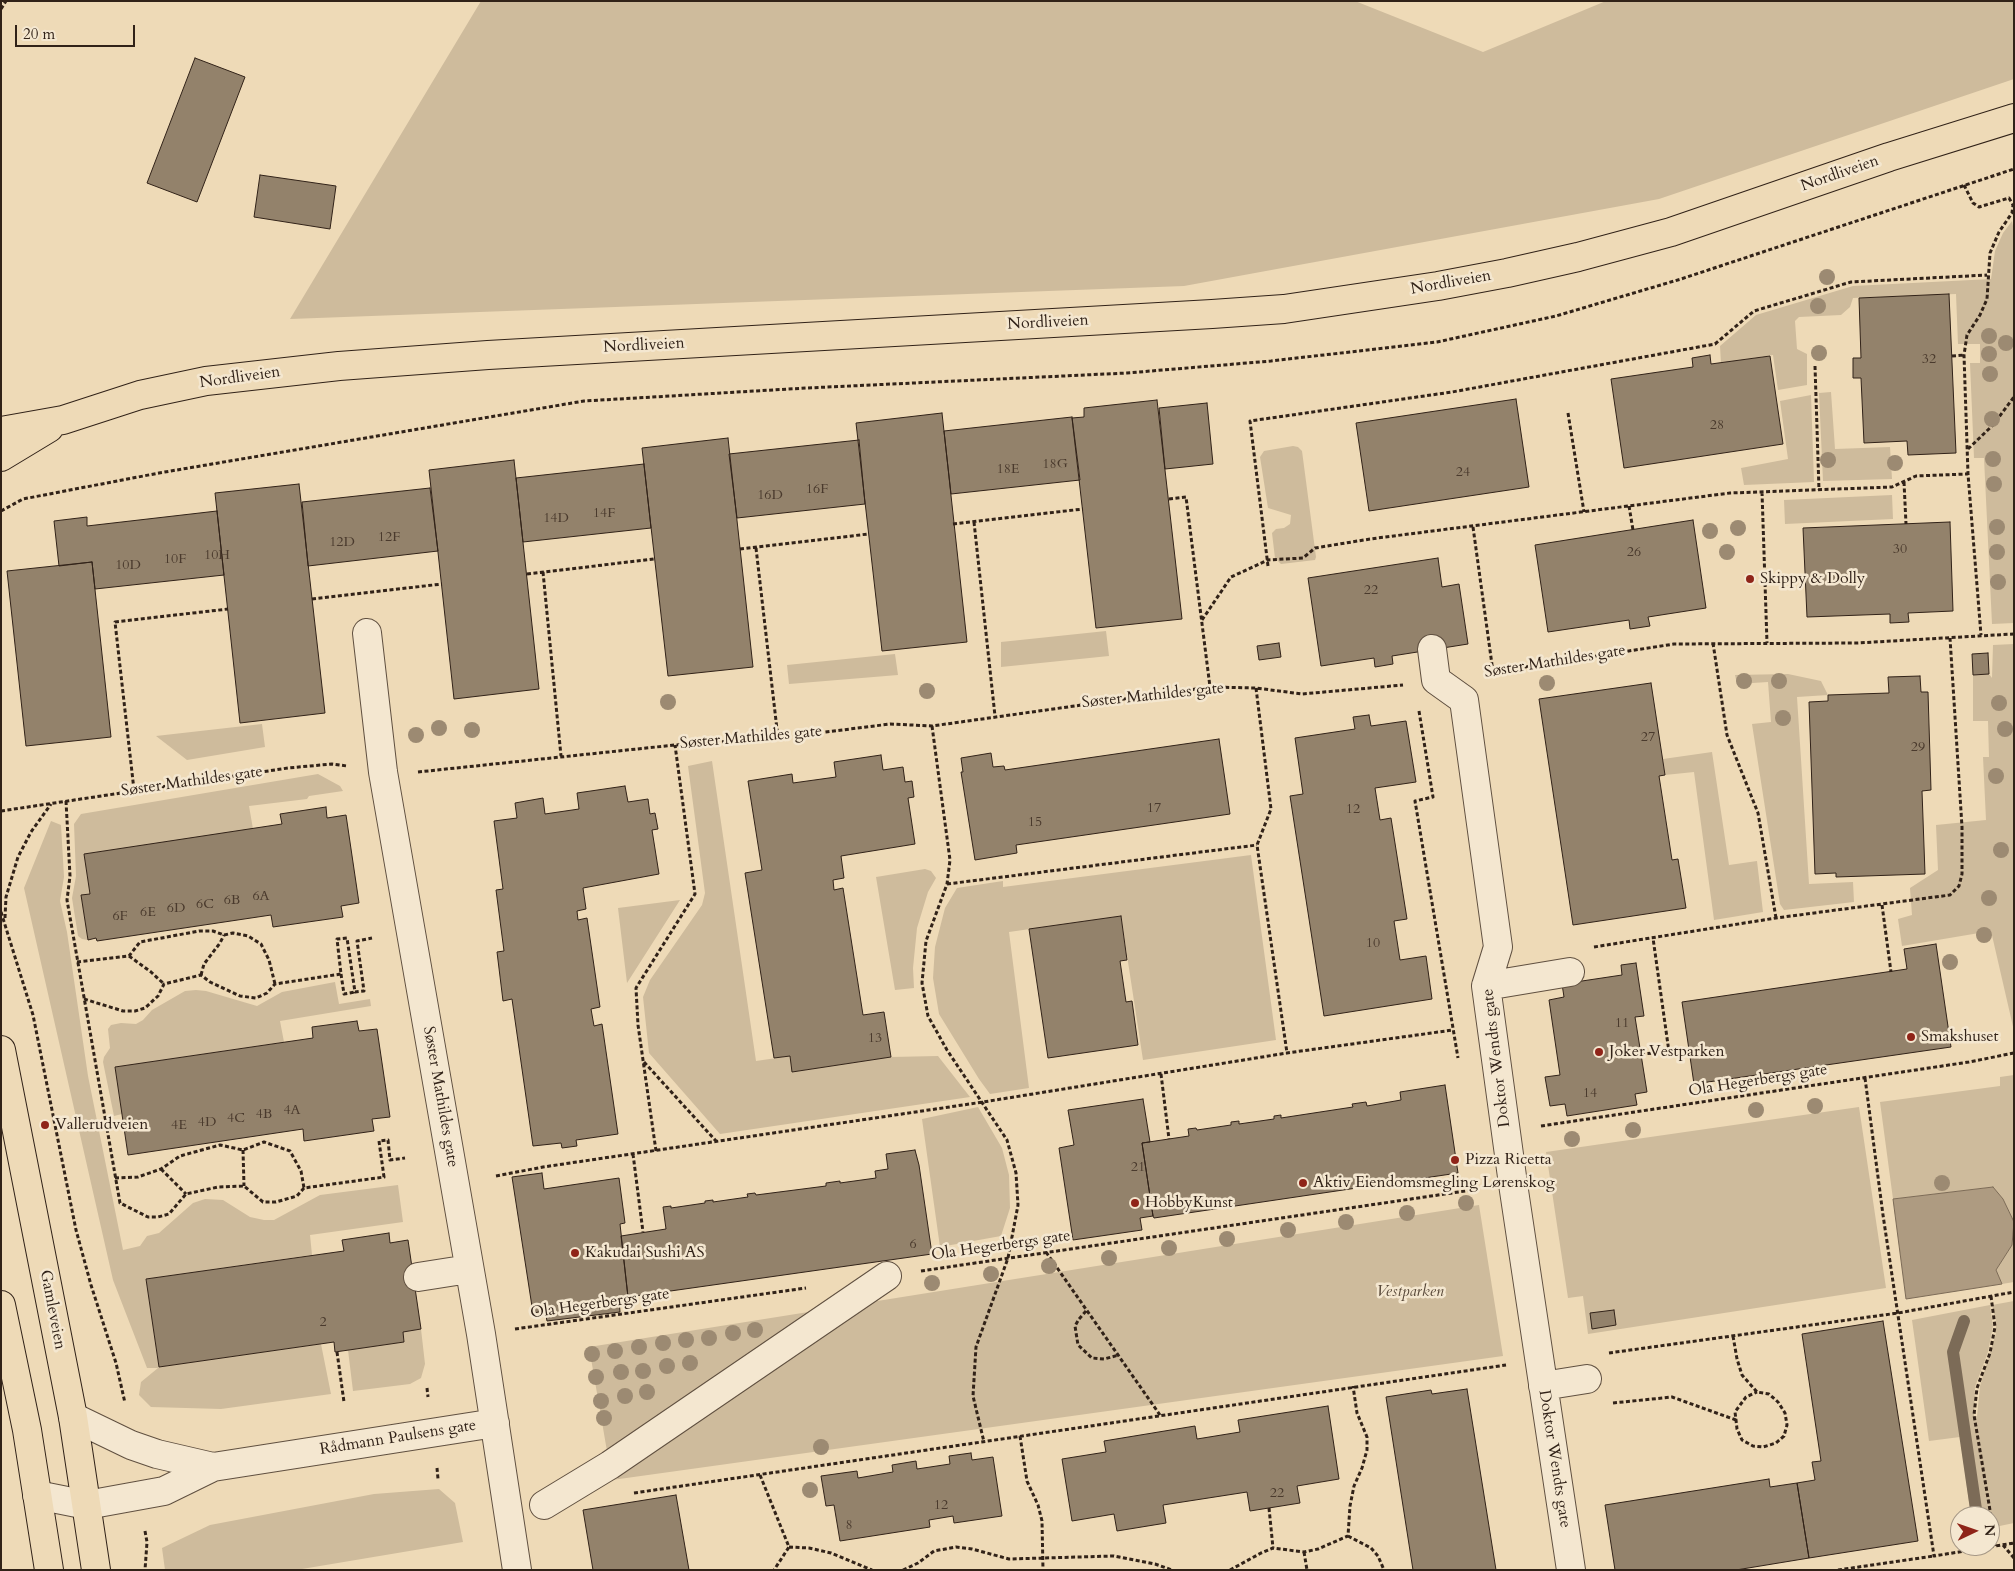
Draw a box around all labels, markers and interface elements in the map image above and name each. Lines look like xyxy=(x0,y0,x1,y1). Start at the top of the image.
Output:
scale bar xyxy=(18,15,138,47)
text: 20 m xyxy=(23,24,55,44)
street label: Nordliveien xyxy=(1798,152,1882,196)
street label: Nordliveien xyxy=(1409,266,1493,300)
street label: Nordliveien xyxy=(1007,311,1089,335)
street label: Nordliveien xyxy=(603,334,685,358)
house number: 32 xyxy=(1922,352,1936,368)
street label: Nordliveien xyxy=(198,363,282,393)
house number: 28 xyxy=(1710,418,1724,434)
house number: 18G xyxy=(1042,457,1068,473)
house number: 18E xyxy=(997,462,1019,478)
house number: 24 xyxy=(1456,465,1470,481)
house number: 16F xyxy=(806,482,828,498)
house number: 16D xyxy=(757,488,783,504)
house number: 14F xyxy=(593,506,615,522)
house number: 14D xyxy=(543,511,569,527)
house number: 12F xyxy=(378,530,400,546)
house number: 12D xyxy=(329,535,355,551)
house number: 30 xyxy=(1893,542,1907,558)
house number: 26 xyxy=(1627,545,1641,561)
house number: 10H xyxy=(204,548,230,564)
house number: 10F xyxy=(164,552,186,568)
house number: 10D xyxy=(115,558,141,574)
place label: Skippy & Dolly xyxy=(1760,569,1865,589)
marker: Skippy & Dolly xyxy=(1744,573,1756,585)
house number: 22 xyxy=(1364,583,1378,599)
street label: Søster Mathildes gate xyxy=(1483,641,1627,683)
street label: Søster Mathildes gate xyxy=(1081,679,1225,713)
street label: Søster Mathildes gate xyxy=(679,722,823,754)
house number: 27 xyxy=(1641,730,1655,746)
house number: 29 xyxy=(1911,740,1925,756)
street label: Søster Mathildes gate xyxy=(120,763,264,801)
house number: 17 xyxy=(1147,801,1161,817)
house number: 12 xyxy=(1346,802,1360,818)
house number: 15 xyxy=(1028,815,1042,831)
house number: 6A xyxy=(252,889,270,905)
house number: 6B xyxy=(224,893,240,909)
house number: 6C xyxy=(196,897,214,913)
house number: 6D xyxy=(167,901,185,917)
house number: 6E xyxy=(140,905,156,921)
house number: 6F xyxy=(112,909,128,925)
house number: 10 xyxy=(1366,936,1380,952)
street label: Doktor Wendts gate xyxy=(1479,988,1515,1128)
house number: 11 xyxy=(1615,1016,1629,1032)
street label: Søster Mathildes gate xyxy=(418,1025,462,1169)
place label: Smakshuset xyxy=(1921,1027,1999,1047)
house number: 13 xyxy=(868,1031,882,1047)
marker: Smakshuset xyxy=(1905,1031,1917,1043)
place label: Joker Vestparken xyxy=(1609,1042,1725,1062)
marker: Joker Vestparken xyxy=(1593,1046,1605,1058)
street label: Ola Hegerbergs gate xyxy=(1687,1061,1829,1101)
house number: 14 xyxy=(1583,1086,1597,1102)
house number: 4A xyxy=(283,1103,301,1119)
house number: 4B xyxy=(256,1107,272,1123)
house number: 4C xyxy=(227,1111,245,1127)
place label: Vallerudveien xyxy=(55,1115,148,1135)
house number: 4D xyxy=(198,1115,216,1131)
house number: 4E xyxy=(171,1118,187,1134)
marker: Vallerudveien xyxy=(39,1119,51,1131)
place label: Pizza Ricetta xyxy=(1465,1150,1552,1170)
marker: Pizza Ricetta xyxy=(1449,1154,1461,1166)
house number: 21 xyxy=(1131,1160,1145,1176)
place label: Aktiv Eiendomsmegling Lørenskog xyxy=(1313,1173,1555,1193)
marker: Aktiv Eiendomsmegling Lørenskog xyxy=(1297,1177,1309,1189)
place label: HobbyKunst xyxy=(1145,1193,1233,1213)
marker: HobbyKunst xyxy=(1129,1197,1141,1209)
street label: Ola Hegerbergs gate xyxy=(930,1227,1072,1265)
house number: 6 xyxy=(909,1237,917,1253)
place label: Kakudai Sushi AS xyxy=(585,1243,705,1263)
marker: Kakudai Sushi AS xyxy=(569,1247,581,1259)
street label: Gamleveien xyxy=(35,1269,69,1351)
park label: Vestparken xyxy=(1376,1282,1444,1302)
street label: Ola Hegerbergs gate xyxy=(529,1285,671,1323)
house number: 2 xyxy=(319,1315,327,1331)
street label: Doktor Wendts gate xyxy=(1534,1389,1574,1529)
street label: Rådmann Paulsens gate xyxy=(318,1416,478,1460)
house number: 22 xyxy=(1270,1486,1284,1502)
house number: 12 xyxy=(934,1498,948,1514)
north arrow xyxy=(1950,1506,2000,1556)
house number: 8 xyxy=(845,1518,853,1534)
text: N xyxy=(1980,1524,1999,1537)

